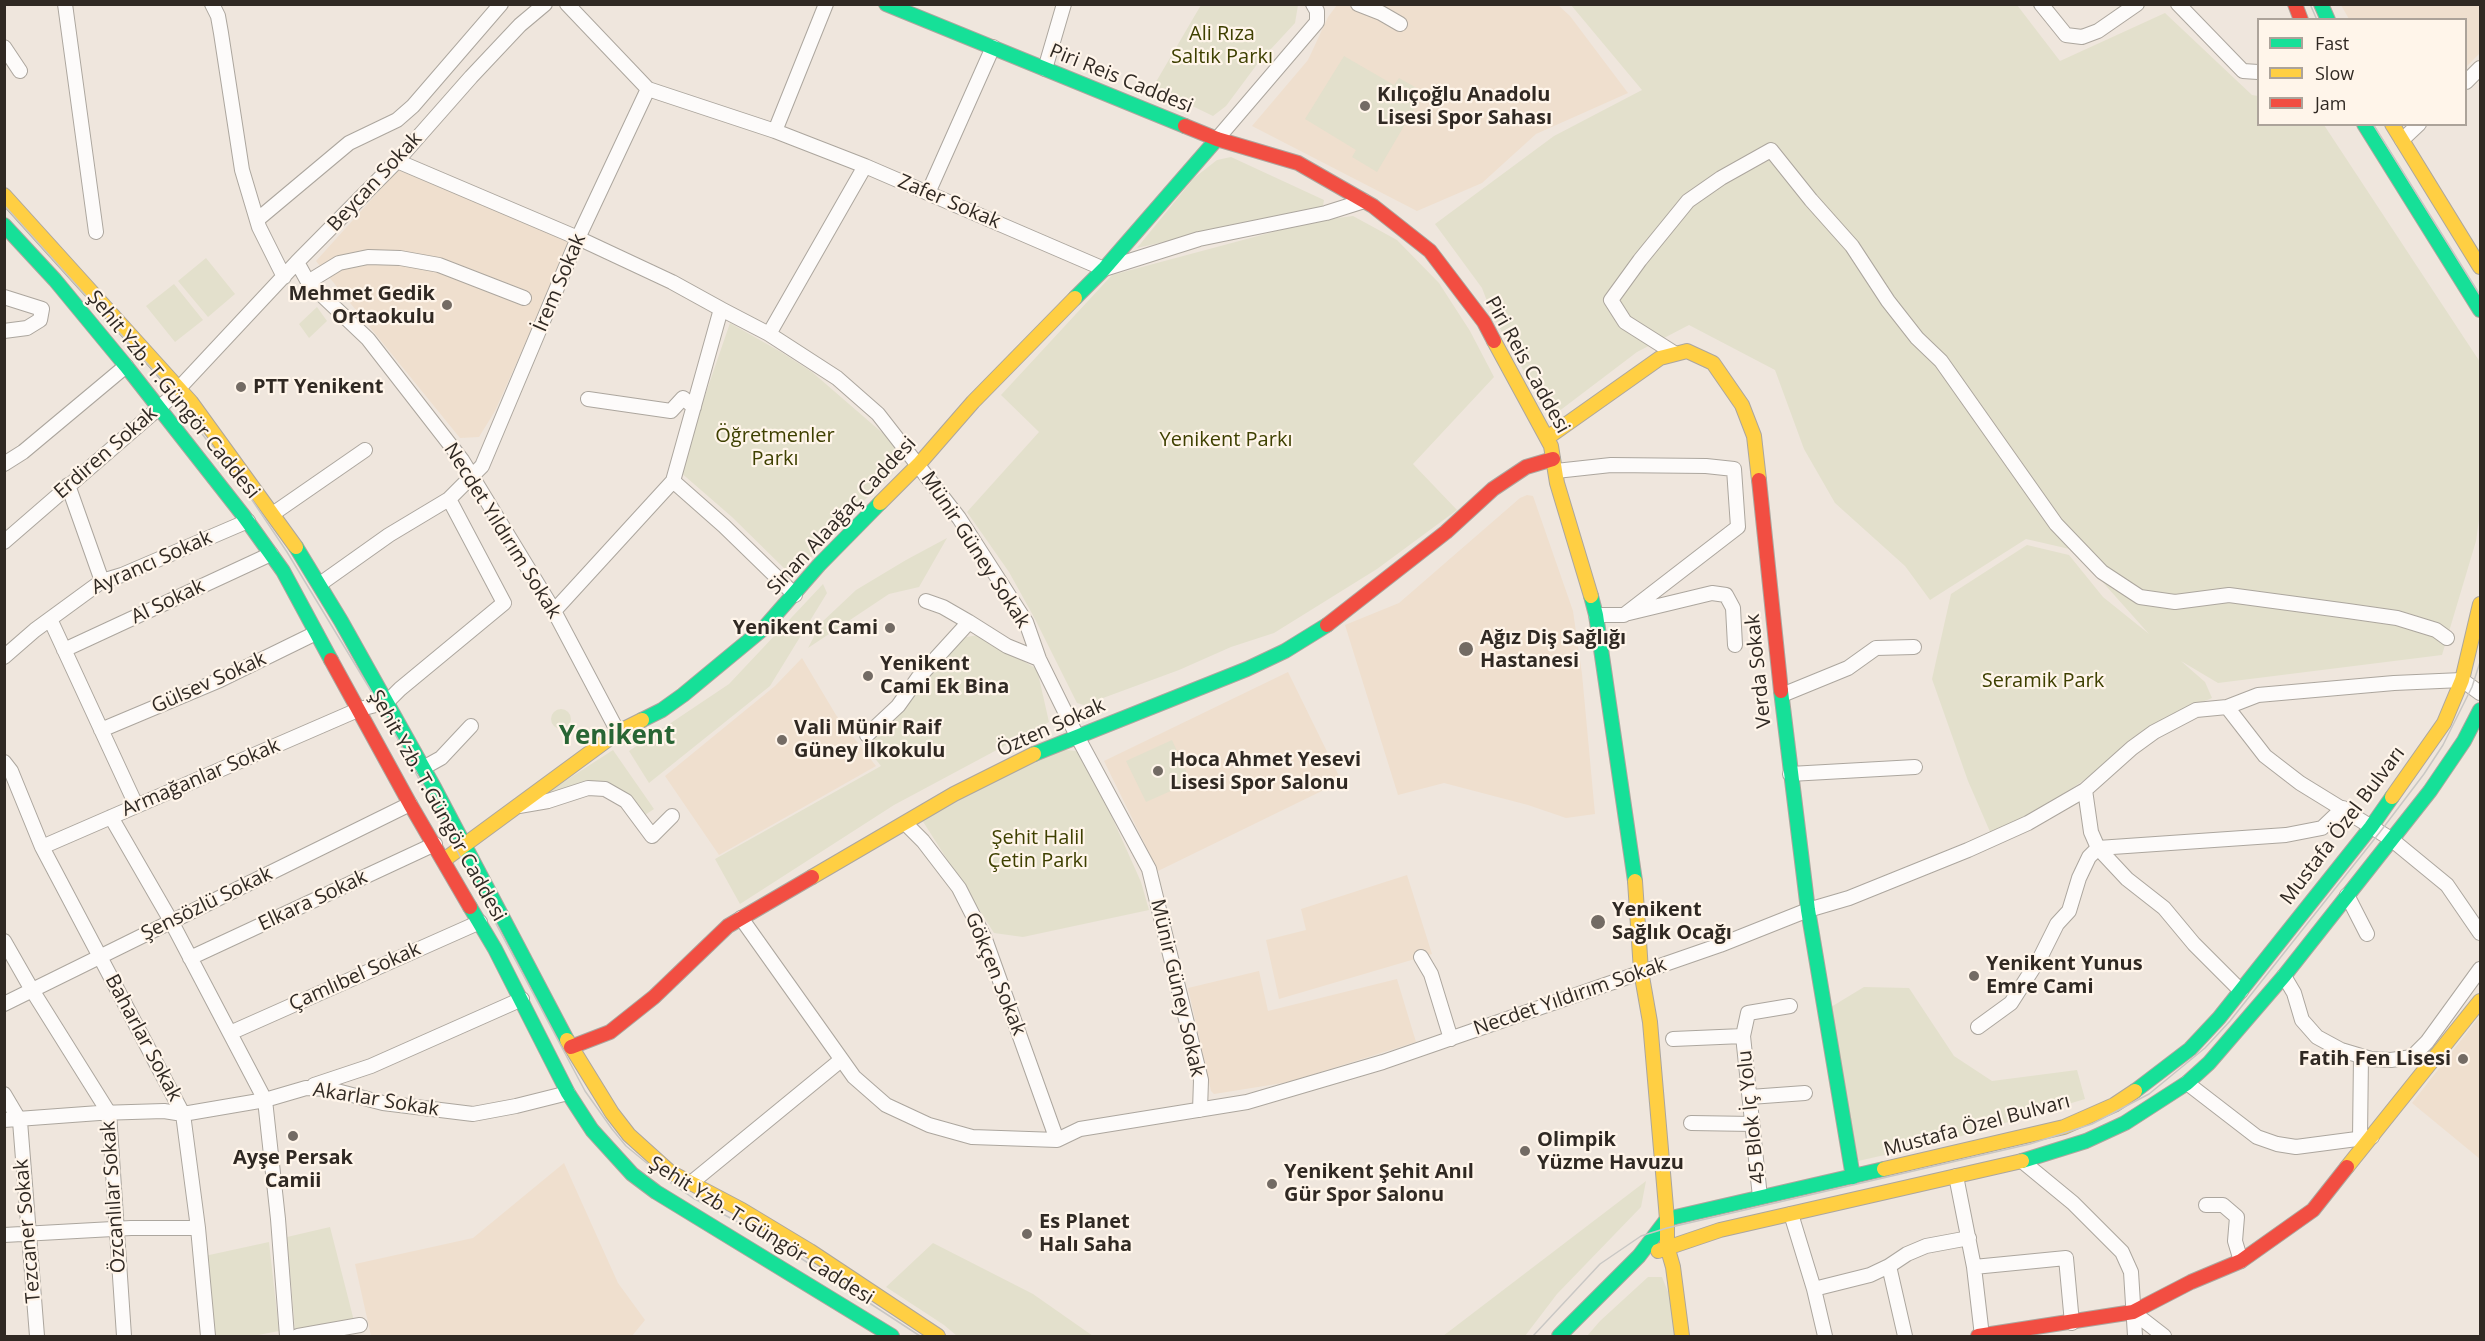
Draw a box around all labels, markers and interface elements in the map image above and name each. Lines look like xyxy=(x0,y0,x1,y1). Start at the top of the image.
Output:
legend xyxy=(2257,18,2467,126)
park label: Ali Rıza Saltık Parkı xyxy=(1171,22,1273,69)
text: Fast xyxy=(2315,31,2349,55)
street label: Piri Reis Caddesi xyxy=(1046,39,1196,119)
text: Slow xyxy=(2315,61,2354,85)
place label: Kılıçoğlu Anadolu Lisesi Spor Sahası xyxy=(1377,83,1552,130)
text: Jam xyxy=(2315,91,2347,115)
marker: Kılıçoğlu Anadolu Lisesi Spor Sahası xyxy=(1358,99,1372,113)
street label: Beycan Sokak xyxy=(323,127,427,237)
street label: Zafer Sokak xyxy=(894,170,1004,234)
street label: İrem Sokak xyxy=(529,231,591,335)
place label: Mehmet Gedik Ortaokulu xyxy=(288,282,435,329)
street label: Şehit Yzb. T.Güngör Caddesi xyxy=(82,286,264,504)
street label: Piri Reis Caddesi xyxy=(1479,292,1575,438)
marker: Mehmet Gedik Ortaokulu xyxy=(440,298,454,312)
place label: PTT Yenikent xyxy=(253,375,384,399)
marker: PTT Yenikent xyxy=(234,380,248,394)
street label: Erdiren Sokak xyxy=(50,402,162,504)
park label: Öğretmenler Parkı xyxy=(715,424,835,471)
park label: Yenikent Parkı xyxy=(1160,428,1292,452)
street label: Sinan Alaağaç Caddesi xyxy=(762,432,922,600)
street label: Necdet Yıldırım Sokak xyxy=(438,439,566,623)
street label: Münir Güney Sokak xyxy=(915,467,1035,633)
street label: Ayrancı Sokak xyxy=(88,526,216,600)
street label: Al Sokak xyxy=(128,575,208,629)
street label: Verda Sokak xyxy=(1741,613,1777,729)
place label: Yenikent Cami xyxy=(733,616,878,640)
marker: Yenikent Cami xyxy=(883,621,897,635)
place label: Ağız Diş Sağlığı Hastanesi xyxy=(1480,626,1626,673)
marker: Ağız Diş Sağlığı Hastanesi xyxy=(1457,640,1475,658)
street label: Gülsev Sokak xyxy=(148,647,270,719)
place label: Yenikent Cami Ek Bina xyxy=(880,652,1009,699)
marker: Yenikent Cami Ek Bina xyxy=(861,669,875,683)
park label: Seramik Park xyxy=(1982,669,2104,693)
street label: Şehit Yzb. T.Güngör Caddesi xyxy=(363,686,511,926)
street label: Özten Sokak xyxy=(993,693,1109,763)
place label: Vali Münir Raif Güney İlkokulu xyxy=(794,716,945,763)
district label: Yenikent xyxy=(559,721,675,753)
marker: Vali Münir Raif Güney İlkokulu xyxy=(775,733,789,747)
street label: Armağanlar Sokak xyxy=(118,734,284,822)
street label: Mustafa Özel Bulvarı xyxy=(2276,742,2410,910)
place label: Hoca Ahmet Yesevi Lisesi Spor Salonu xyxy=(1170,748,1361,795)
marker: Hoca Ahmet Yesevi Lisesi Spor Salonu xyxy=(1151,764,1165,778)
park label: Şehit Halil Çetin Parkı xyxy=(988,826,1088,873)
street label: Şensözlü Sokak xyxy=(137,862,277,946)
street label: Elkara Sokak xyxy=(255,865,371,937)
street label: Münir Güney Sokak xyxy=(1145,897,1209,1079)
place label: Yenikent Sağlık Ocağı xyxy=(1612,898,1732,945)
street label: Gökçen Sokak xyxy=(959,909,1031,1039)
marker: Yenikent Sağlık Ocağı xyxy=(1589,913,1607,931)
street label: Çamlıbel Sokak xyxy=(286,937,424,1017)
place label: Yenikent Yunus Emre Cami xyxy=(1986,952,2143,999)
street label: Necdet Yıldırım Sokak xyxy=(1470,953,1670,1041)
marker: Yenikent Yunus Emre Cami xyxy=(1967,969,1981,983)
street label: Baharlar Sokak xyxy=(99,970,187,1106)
place label: Fatih Fen Lisesi xyxy=(2298,1047,2451,1071)
street label: 45 Blok İç Yolu xyxy=(1733,1049,1771,1185)
marker: Fatih Fen Lisesi xyxy=(2456,1052,2470,1066)
street label: Akarlar Sokak xyxy=(311,1078,441,1122)
street label: Mustafa Özel Bulvarı xyxy=(1881,1090,2073,1162)
street label: Özcanlılar Sokak xyxy=(97,1120,131,1274)
place label: Olimpik Yüzme Havuzu xyxy=(1537,1128,1684,1175)
marker: Ayşe Persak Camii xyxy=(286,1129,300,1143)
marker: Olimpik Yüzme Havuzu xyxy=(1518,1144,1532,1158)
place label: Ayşe Persak Camii xyxy=(233,1146,353,1193)
street label: Şehit Yzb. T.Güngör Caddesi xyxy=(644,1152,878,1310)
street label: Tezcaner Sokak xyxy=(10,1158,46,1304)
place label: Yenikent Şehit Anıl Gür Spor Salonu xyxy=(1284,1160,1474,1207)
marker: Yenikent Şehit Anıl Gür Spor Salonu xyxy=(1265,1177,1279,1191)
place label: Es Planet Halı Saha xyxy=(1039,1210,1132,1257)
marker: Es Planet Halı Saha xyxy=(1020,1227,1034,1241)

